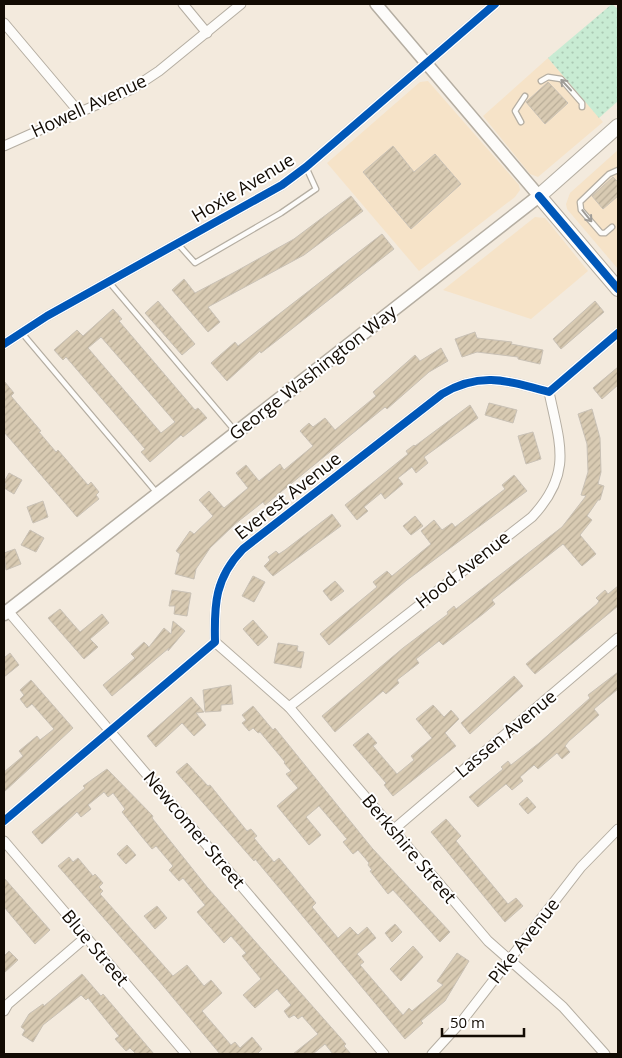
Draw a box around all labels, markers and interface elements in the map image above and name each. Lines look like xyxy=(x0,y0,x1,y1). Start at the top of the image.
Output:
street label: Howell Avenue xyxy=(27,68,150,142)
one-way arrow xyxy=(560,78,571,91)
street label: Hoxie Avenue xyxy=(187,147,298,227)
one-way arrow xyxy=(581,209,592,222)
street label: George Washington Way xyxy=(224,299,402,445)
street label: Everest Avenue xyxy=(229,446,346,544)
street label: Hood Avenue xyxy=(410,525,514,614)
street label: Lassen Avenue xyxy=(450,684,561,783)
street label: Newcomer Street xyxy=(139,766,251,893)
street label: Berkshire Street xyxy=(357,789,462,908)
street label: Pike Avenue xyxy=(482,893,564,988)
street label: Blue Street xyxy=(57,904,135,990)
scale bar xyxy=(442,1006,524,1038)
text: 50 m xyxy=(450,1012,485,1032)

